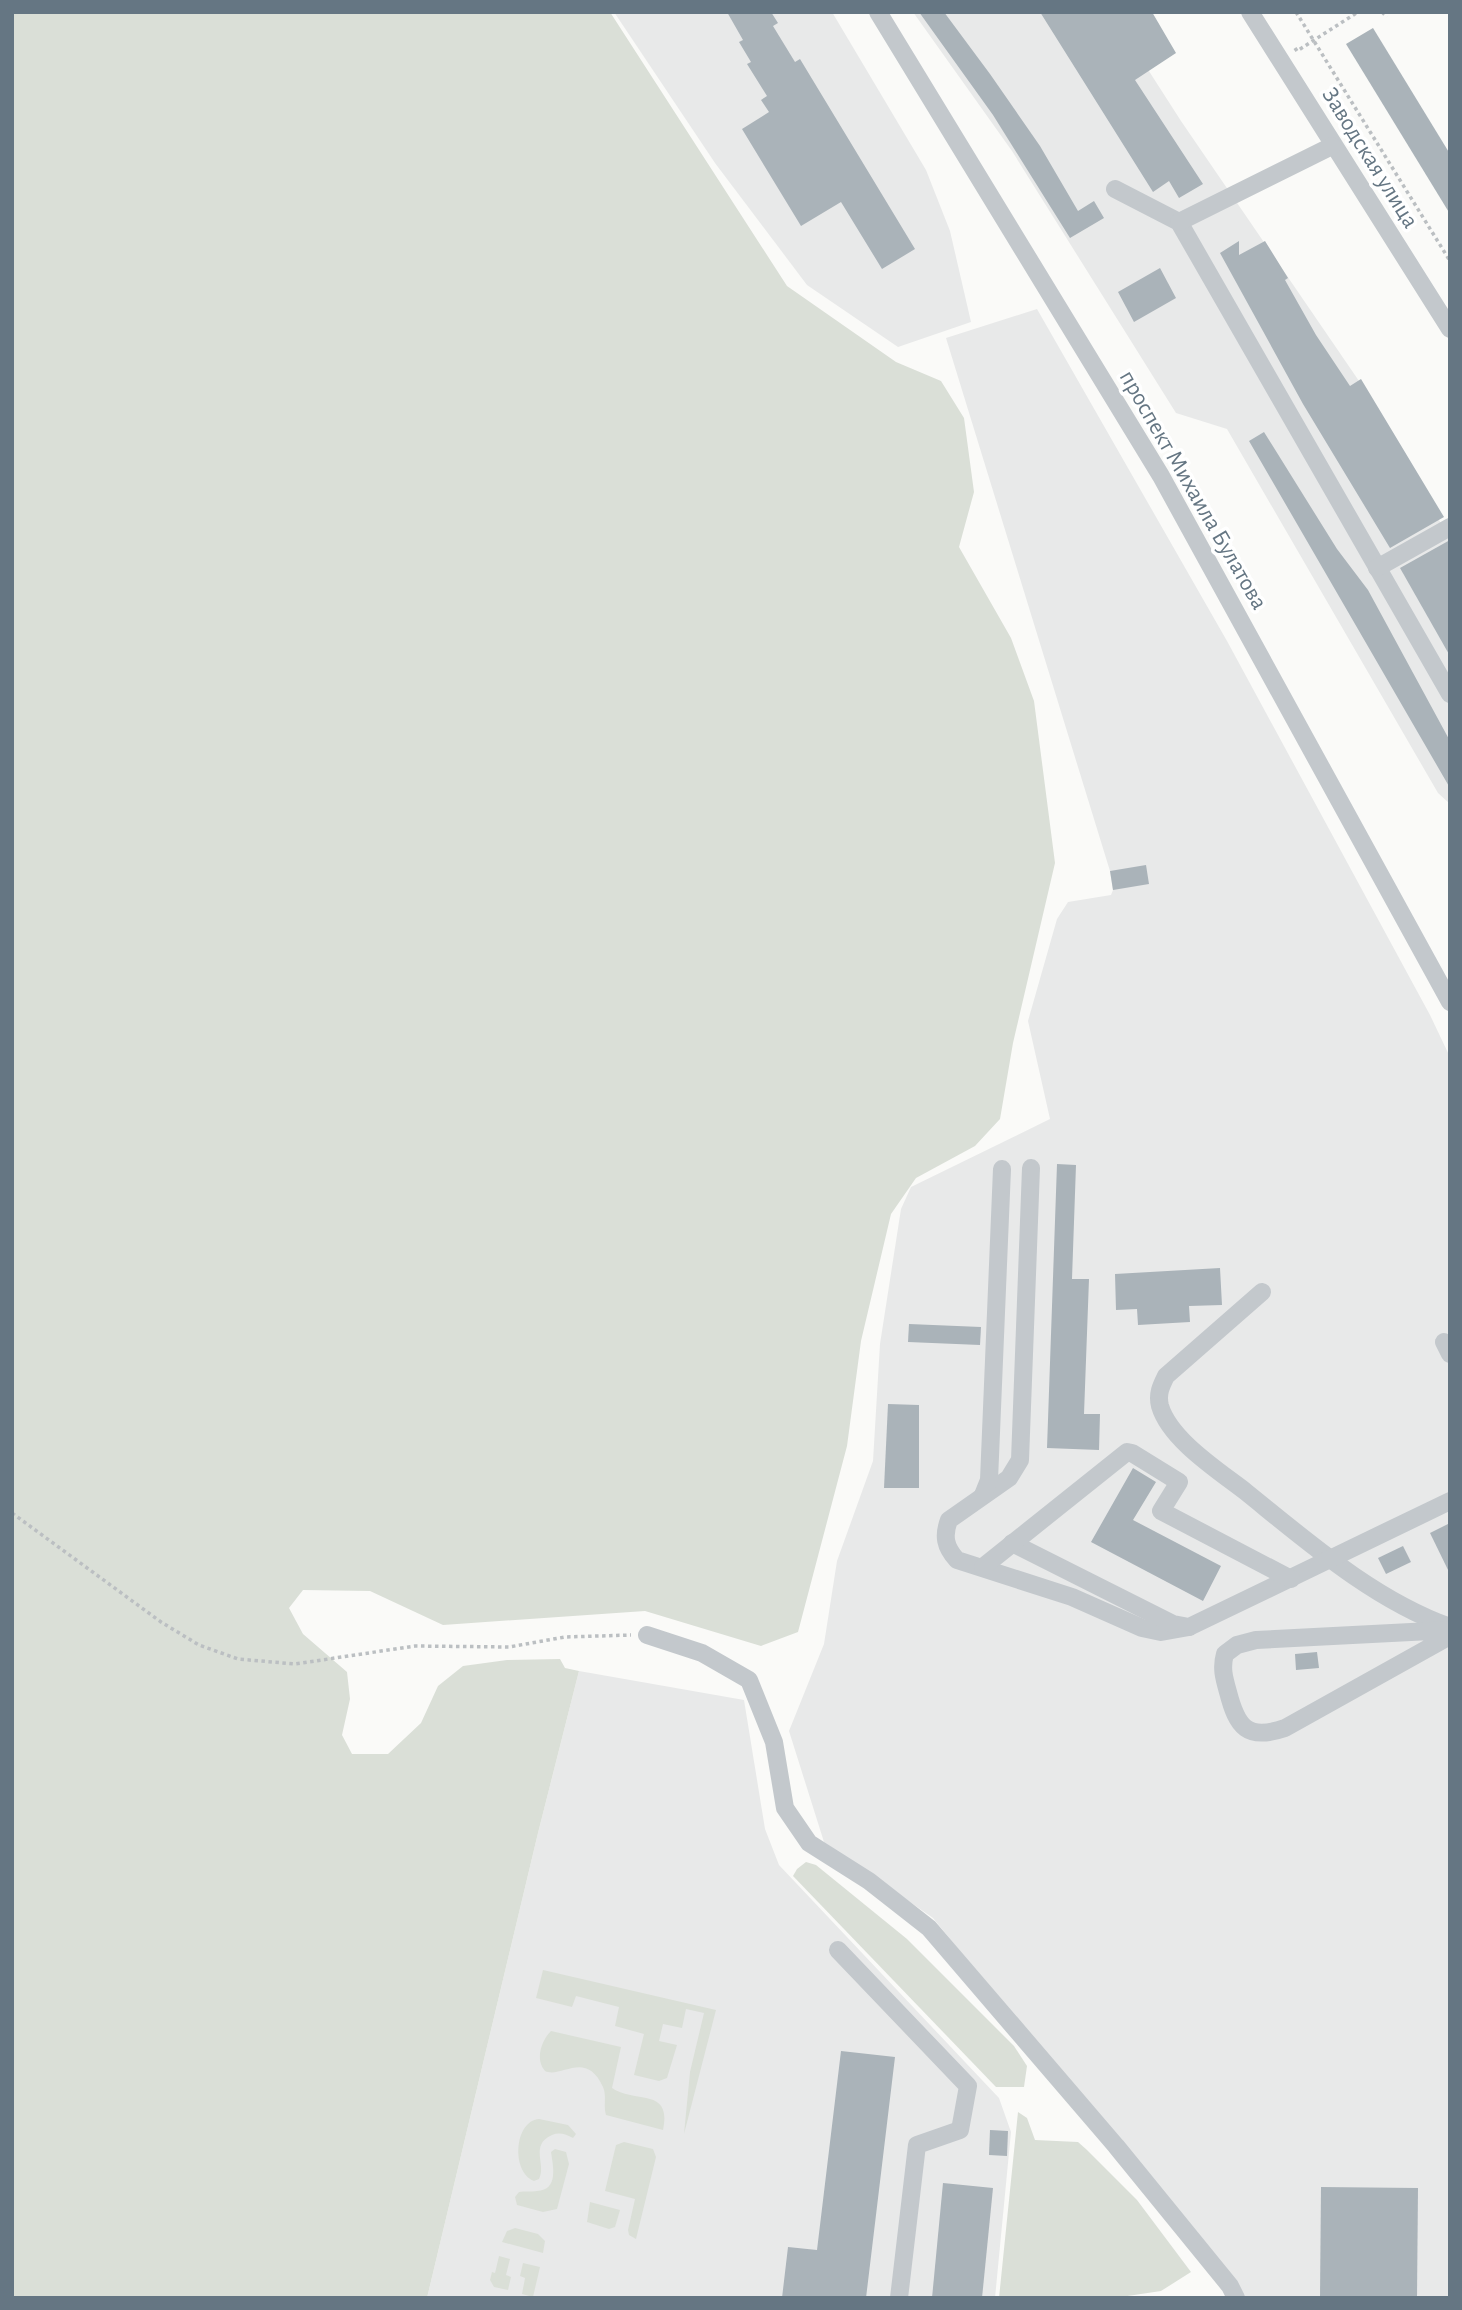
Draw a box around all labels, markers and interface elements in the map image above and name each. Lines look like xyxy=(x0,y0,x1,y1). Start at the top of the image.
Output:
street label: Заводская улица xyxy=(1317,84,1423,233)
street label: проспект Михаила Булатова xyxy=(1115,366,1271,614)

